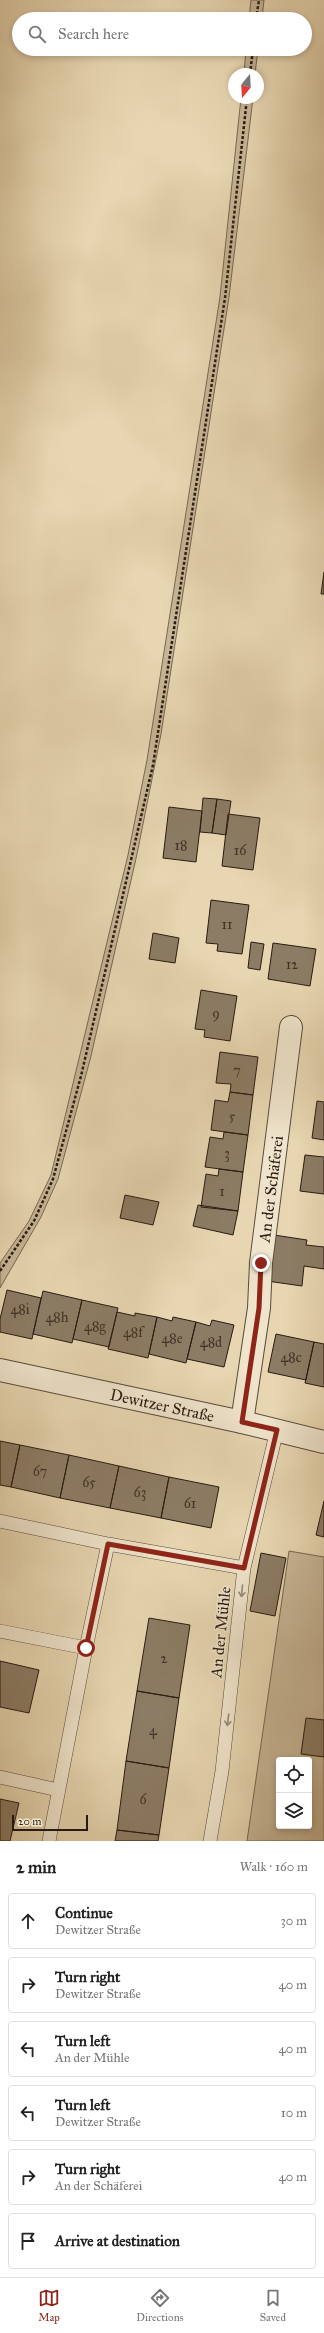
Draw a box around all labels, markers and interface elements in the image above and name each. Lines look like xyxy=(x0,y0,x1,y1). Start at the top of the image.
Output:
search box xyxy=(12,12,312,56)
icon: search xyxy=(26,23,48,45)
text: Search here xyxy=(58,25,129,43)
north arrow xyxy=(228,68,264,104)
house number: 18 xyxy=(175,837,187,854)
house number: 16 xyxy=(234,842,247,859)
house number: 11 xyxy=(221,916,233,933)
house number: 12 xyxy=(286,956,298,973)
house number: 9 xyxy=(212,1005,220,1022)
house number: 7 xyxy=(233,1062,241,1079)
house number: 5 xyxy=(229,1108,236,1125)
street label: An der Schäferei xyxy=(255,1134,287,1244)
house number: 3 xyxy=(224,1145,230,1162)
house number: 1 xyxy=(219,1183,225,1200)
route end xyxy=(252,1254,270,1272)
house number: 48i xyxy=(10,1301,30,1318)
house number: 48h xyxy=(45,1309,69,1326)
house number: 48g xyxy=(84,1318,106,1335)
house number: 48f xyxy=(123,1324,145,1341)
house number: 48e xyxy=(161,1330,183,1347)
house number: 48d xyxy=(200,1334,222,1351)
house number: 48c xyxy=(280,1349,302,1366)
street label: Dewitzer Straße xyxy=(108,1385,216,1426)
house number: 67 xyxy=(33,1463,47,1480)
house number: 65 xyxy=(82,1474,96,1491)
house number: 63 xyxy=(134,1484,146,1501)
house number: 61 xyxy=(184,1495,197,1512)
one-way arrow xyxy=(238,1584,245,1597)
street label: An der Mühle xyxy=(206,1585,235,1680)
route start xyxy=(77,1639,95,1657)
house number: 2 xyxy=(161,1650,168,1667)
one-way arrow xyxy=(224,1713,232,1726)
house number: 4 xyxy=(149,1722,158,1739)
map controls xyxy=(276,1757,312,1829)
button: locate xyxy=(276,1757,312,1793)
house number: 6 xyxy=(139,1791,147,1808)
button: layers xyxy=(276,1793,312,1829)
scale bar xyxy=(12,1813,88,1832)
text: 20 m xyxy=(18,1815,41,1828)
text: 2 min xyxy=(16,1857,56,1878)
text: Walk · 160 m xyxy=(240,1859,308,1875)
text: Continue xyxy=(55,1904,113,1922)
icon: ahead xyxy=(17,1910,39,1932)
text: 30 m xyxy=(281,1913,307,1929)
text: Dewitzer Straße xyxy=(55,1922,141,1938)
text: Turn right xyxy=(55,1968,120,1986)
icon: right xyxy=(17,1974,39,1996)
text: 40 m xyxy=(278,1977,307,1993)
text: Dewitzer Straße xyxy=(55,1986,141,2002)
text: Turn left xyxy=(55,2032,111,2050)
icon: left xyxy=(17,2038,39,2060)
text: 40 m xyxy=(278,2041,307,2057)
text: An der Mühle xyxy=(55,2050,130,2066)
text: Turn left xyxy=(55,2096,111,2114)
icon: left xyxy=(17,2102,39,2124)
text: 10 m xyxy=(281,2105,307,2121)
text: Dewitzer Straße xyxy=(55,2114,141,2130)
text: Turn right xyxy=(55,2160,120,2178)
icon: right xyxy=(17,2166,39,2188)
text: 40 m xyxy=(278,2169,307,2185)
text: An der Schäferei xyxy=(55,2178,142,2194)
icon: arrive xyxy=(17,2230,39,2252)
text: Arrive at destination xyxy=(55,2232,180,2250)
tab: Map xyxy=(38,2287,60,2324)
tab: Directions xyxy=(136,2287,184,2324)
tab: Saved xyxy=(260,2287,286,2324)

